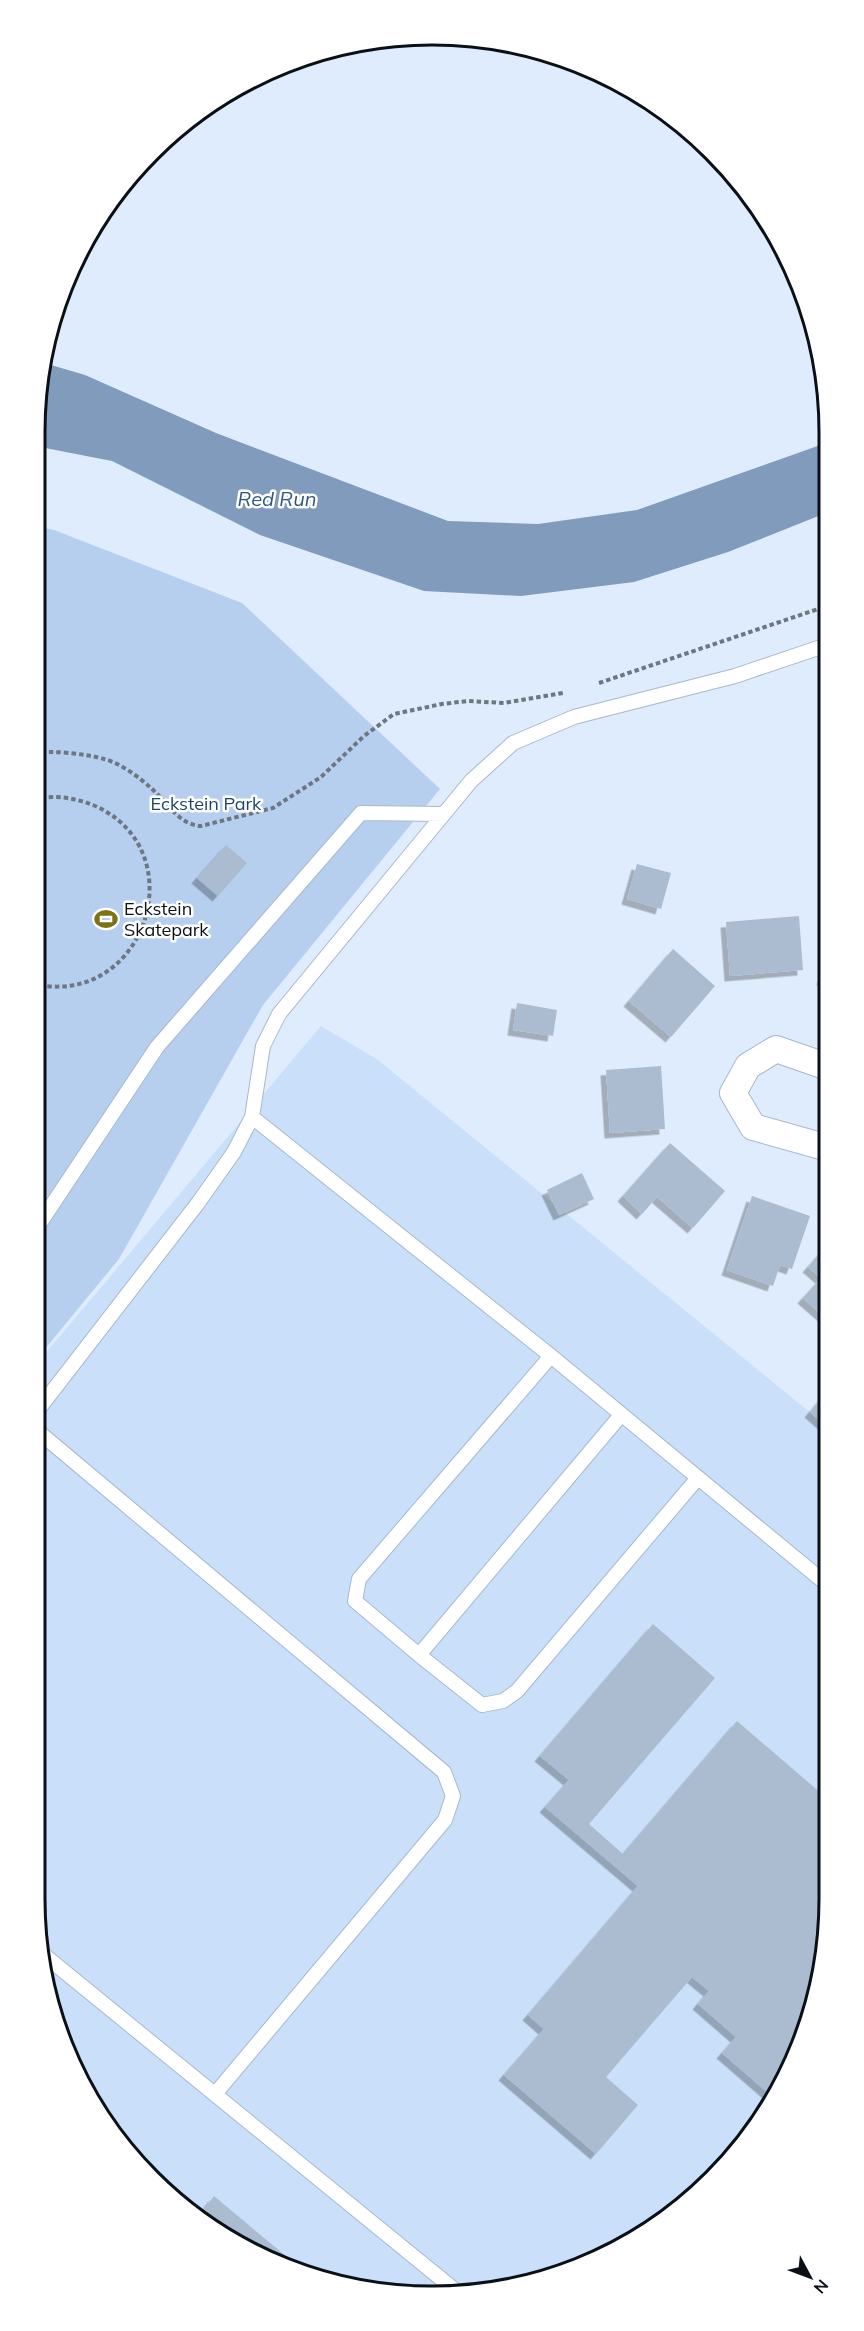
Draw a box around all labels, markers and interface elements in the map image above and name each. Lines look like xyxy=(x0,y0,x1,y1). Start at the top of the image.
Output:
water label: Red Run xyxy=(238,486,316,511)
park label: Eckstein Park xyxy=(151,792,262,815)
place label: Eckstein Skatepark xyxy=(124,897,209,941)
sports icon: Eckstein Skatepark xyxy=(93,906,119,932)
north arrow xyxy=(780,2247,840,2307)
text: N xyxy=(810,2276,833,2298)

